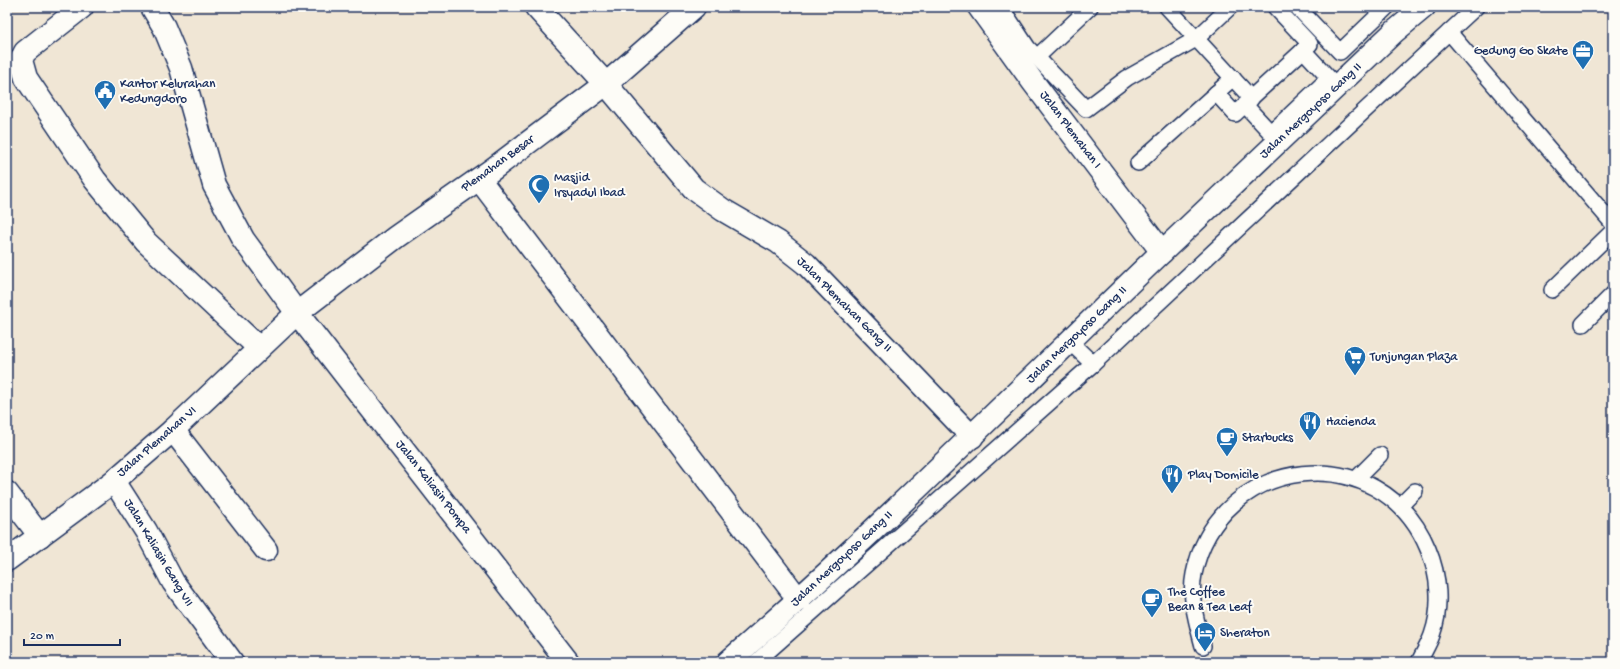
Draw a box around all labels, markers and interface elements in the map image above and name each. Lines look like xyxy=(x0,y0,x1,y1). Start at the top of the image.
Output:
office icon: Gedung Go Skate xyxy=(1570,38,1596,71)
place label: Gedung Go Skate xyxy=(1474,44,1568,59)
street label: Jalan Mergoyoso Gang II xyxy=(1257,60,1365,162)
place label: Kantor Kelurahan Kedungdoro xyxy=(120,77,216,107)
public building icon: Kantor Kelurahan Kedungdoro xyxy=(92,78,118,111)
street label: Jalan Plemahan I xyxy=(1036,88,1104,172)
street label: Plemahan Besar xyxy=(458,132,539,196)
place label: Masjid Irsyadul Ibad xyxy=(554,171,626,201)
mosque icon: Masjid Irsyadul Ibad xyxy=(526,172,552,205)
street label: Jalan Plemahan Gang II xyxy=(793,254,895,356)
street label: Jalan Mergoyoso Gang II xyxy=(1024,283,1130,387)
supermarket icon: Tunjungan Plaza xyxy=(1342,344,1368,377)
place label: Tunjungan Plaza xyxy=(1369,350,1458,365)
street label: Jalan Plemahan VI xyxy=(114,403,200,481)
restaurant icon: Hacienda xyxy=(1297,409,1323,442)
place label: Hacienda xyxy=(1326,415,1376,430)
cafe icon: Starbucks xyxy=(1214,425,1240,458)
place label: Starbucks xyxy=(1242,431,1294,446)
street label: Jalan Kaliasin Pompa xyxy=(392,437,475,537)
restaurant icon: Play Domicile xyxy=(1159,462,1185,495)
place label: Play Domicile xyxy=(1187,468,1259,483)
street label: Jalan Kaliasin Gang VII xyxy=(120,496,196,610)
street label: Jalan Mergoyoso Gang II xyxy=(788,508,896,610)
place label: The Coffee Bean & Tea Leaf xyxy=(1167,585,1253,615)
cafe icon: The Coffee Bean & Tea Leaf xyxy=(1139,586,1165,619)
hotel icon: Sheraton xyxy=(1192,620,1218,653)
scale bar xyxy=(24,621,120,647)
place label: Sheraton xyxy=(1220,626,1271,641)
text: 20 m xyxy=(30,630,55,644)

